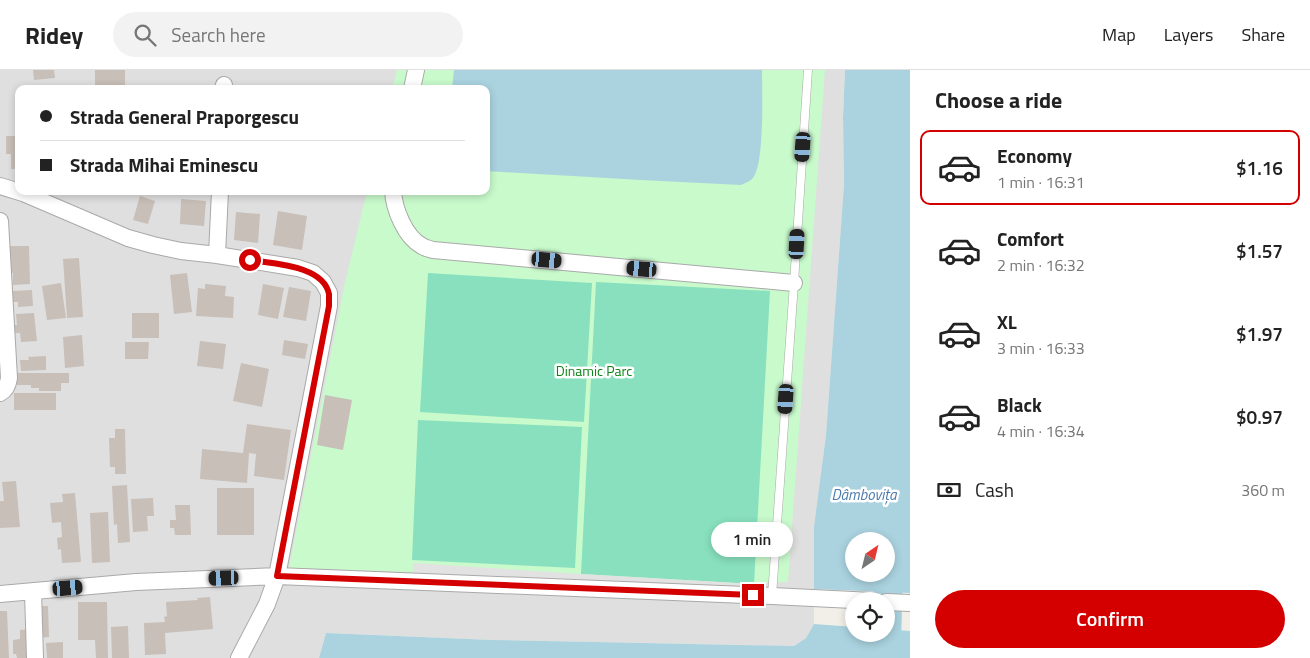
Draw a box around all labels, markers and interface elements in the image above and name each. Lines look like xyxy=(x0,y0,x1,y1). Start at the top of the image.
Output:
search box xyxy=(113,12,463,57)
text: Ridey xyxy=(25,17,83,53)
text: Search here xyxy=(171,20,266,49)
icon: search xyxy=(131,21,159,49)
text: Map xyxy=(1102,21,1136,48)
text: Layers xyxy=(1164,21,1213,48)
text: Share xyxy=(1241,21,1285,48)
text: Choose a ride xyxy=(935,83,1062,117)
text: Strada General Praporgescu xyxy=(70,102,299,131)
car xyxy=(794,132,811,162)
text: Economy xyxy=(997,141,1072,170)
icon: car xyxy=(937,145,982,190)
text: Strada Mihai Eminescu xyxy=(70,150,258,179)
text: $1.16 xyxy=(1236,153,1283,182)
text: 1 min · 16:31 xyxy=(997,170,1085,194)
text: Comfort xyxy=(997,224,1064,253)
icon: car xyxy=(937,228,982,273)
car xyxy=(788,229,805,259)
text: $1.57 xyxy=(1236,236,1283,265)
route start xyxy=(239,249,261,271)
car xyxy=(531,251,562,269)
text: 2 min · 16:32 xyxy=(997,253,1085,277)
car xyxy=(626,260,657,278)
text: XL xyxy=(997,307,1017,336)
icon: car xyxy=(937,311,982,356)
text: $1.97 xyxy=(1236,319,1283,348)
text: 3 min · 16:33 xyxy=(997,336,1085,360)
park label: Dinamic Parc xyxy=(556,360,632,381)
car xyxy=(777,384,794,414)
text: Black xyxy=(997,390,1042,419)
icon: car xyxy=(937,394,982,439)
text: $0.97 xyxy=(1236,402,1283,431)
text: 4 min · 16:34 xyxy=(997,419,1085,443)
text: Cash xyxy=(975,475,1014,504)
icon: cash xyxy=(935,476,963,504)
text: 360 m xyxy=(1241,478,1285,502)
water label: Dâmbovița xyxy=(831,483,898,506)
callout: 1 min xyxy=(712,522,794,558)
text: 1 min xyxy=(733,527,771,551)
north arrow xyxy=(845,532,895,582)
map controls xyxy=(845,532,895,642)
car xyxy=(208,570,239,586)
car xyxy=(52,579,83,597)
route end xyxy=(742,584,764,606)
button: Confirm xyxy=(935,590,1285,648)
button: locate xyxy=(845,592,895,642)

